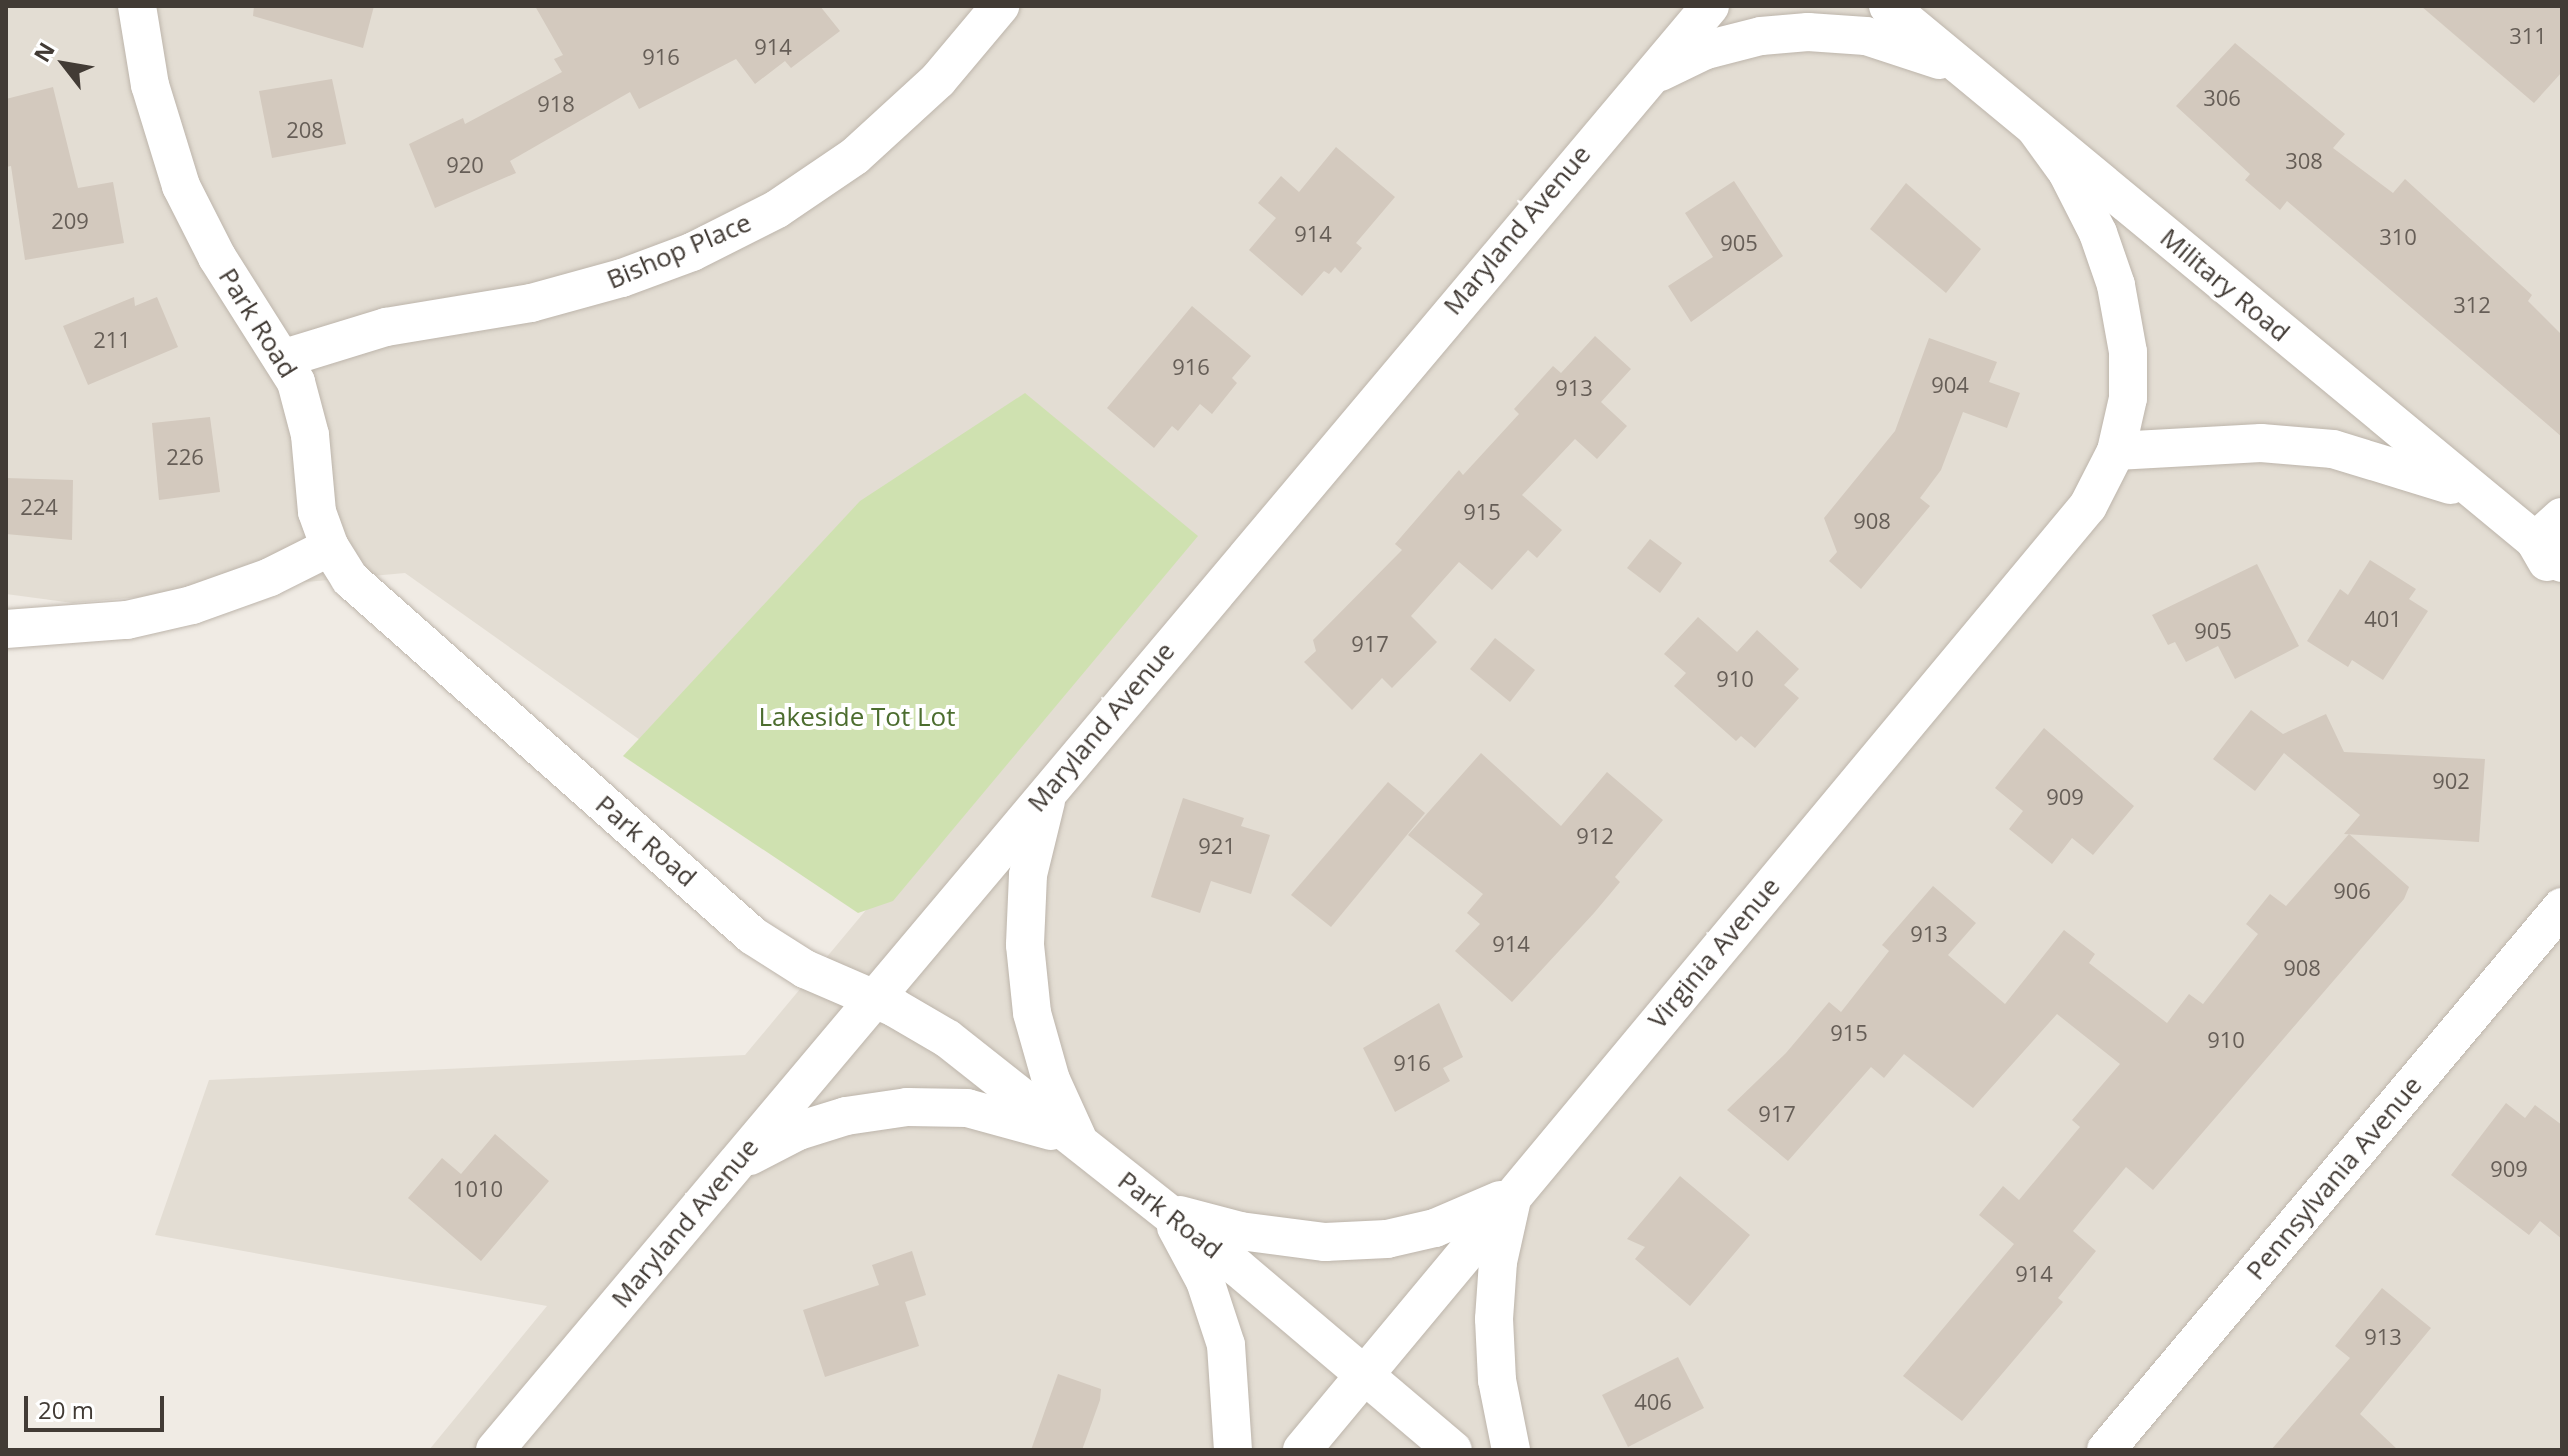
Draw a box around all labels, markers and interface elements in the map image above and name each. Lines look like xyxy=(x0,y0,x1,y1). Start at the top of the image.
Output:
house number: 311 xyxy=(2509,23,2547,49)
north arrow xyxy=(24,24,104,104)
house number: 914 xyxy=(754,34,792,60)
text: N xyxy=(26,36,61,67)
house number: 916 xyxy=(642,44,680,70)
house number: 306 xyxy=(2203,85,2241,111)
house number: 918 xyxy=(537,91,575,117)
house number: 208 xyxy=(286,117,324,143)
street label: Maryland Avenue xyxy=(1437,139,1597,321)
house number: 308 xyxy=(2285,148,2323,174)
house number: 920 xyxy=(446,152,484,178)
street label: Bishop Place xyxy=(602,207,756,295)
house number: 209 xyxy=(51,208,89,234)
house number: 914 xyxy=(1294,221,1332,247)
street label: Military Road xyxy=(2154,222,2296,348)
house number: 310 xyxy=(2379,224,2417,250)
house number: 905 xyxy=(1720,230,1758,256)
street label: Park Road xyxy=(212,263,304,383)
house number: 312 xyxy=(2453,292,2491,318)
house number: 211 xyxy=(93,327,131,353)
house number: 916 xyxy=(1172,354,1210,380)
house number: 904 xyxy=(1931,372,1969,398)
house number: 913 xyxy=(1555,375,1593,401)
house number: 226 xyxy=(166,444,204,470)
house number: 224 xyxy=(20,494,58,520)
house number: 915 xyxy=(1463,499,1501,525)
house number: 908 xyxy=(1853,508,1891,534)
house number: 401 xyxy=(2364,606,2402,632)
house number: 905 xyxy=(2194,618,2232,644)
house number: 917 xyxy=(1351,631,1389,657)
street label: Maryland Avenue xyxy=(1021,636,1181,818)
house number: 910 xyxy=(1716,666,1754,692)
park label: Lakeside Tot Lot xyxy=(759,701,955,733)
house number: 902 xyxy=(2432,768,2470,794)
house number: 909 xyxy=(2046,784,2084,810)
street label: Park Road xyxy=(589,789,703,893)
house number: 912 xyxy=(1576,823,1614,849)
house number: 921 xyxy=(1198,833,1236,859)
street label: Virginia Avenue xyxy=(1642,871,1786,1035)
house number: 906 xyxy=(2333,878,2371,904)
house number: 913 xyxy=(1910,921,1948,947)
house number: 914 xyxy=(1492,931,1530,957)
house number: 908 xyxy=(2283,955,2321,981)
house number: 915 xyxy=(1830,1020,1868,1046)
house number: 910 xyxy=(2207,1027,2245,1053)
house number: 916 xyxy=(1393,1050,1431,1076)
street label: Pennsylvania Avenue xyxy=(2240,1070,2428,1286)
house number: 917 xyxy=(1758,1101,1796,1127)
street label: Maryland Avenue xyxy=(605,1132,765,1314)
house number: 909 xyxy=(2490,1156,2528,1182)
street label: Park Road xyxy=(1112,1165,1228,1265)
house number: 1010 xyxy=(453,1176,503,1202)
house number: 914 xyxy=(2015,1261,2053,1287)
house number: 913 xyxy=(2364,1324,2402,1350)
scale bar xyxy=(28,1380,168,1430)
house number: 406 xyxy=(1634,1389,1672,1415)
text: 20 m xyxy=(38,1393,94,1426)

